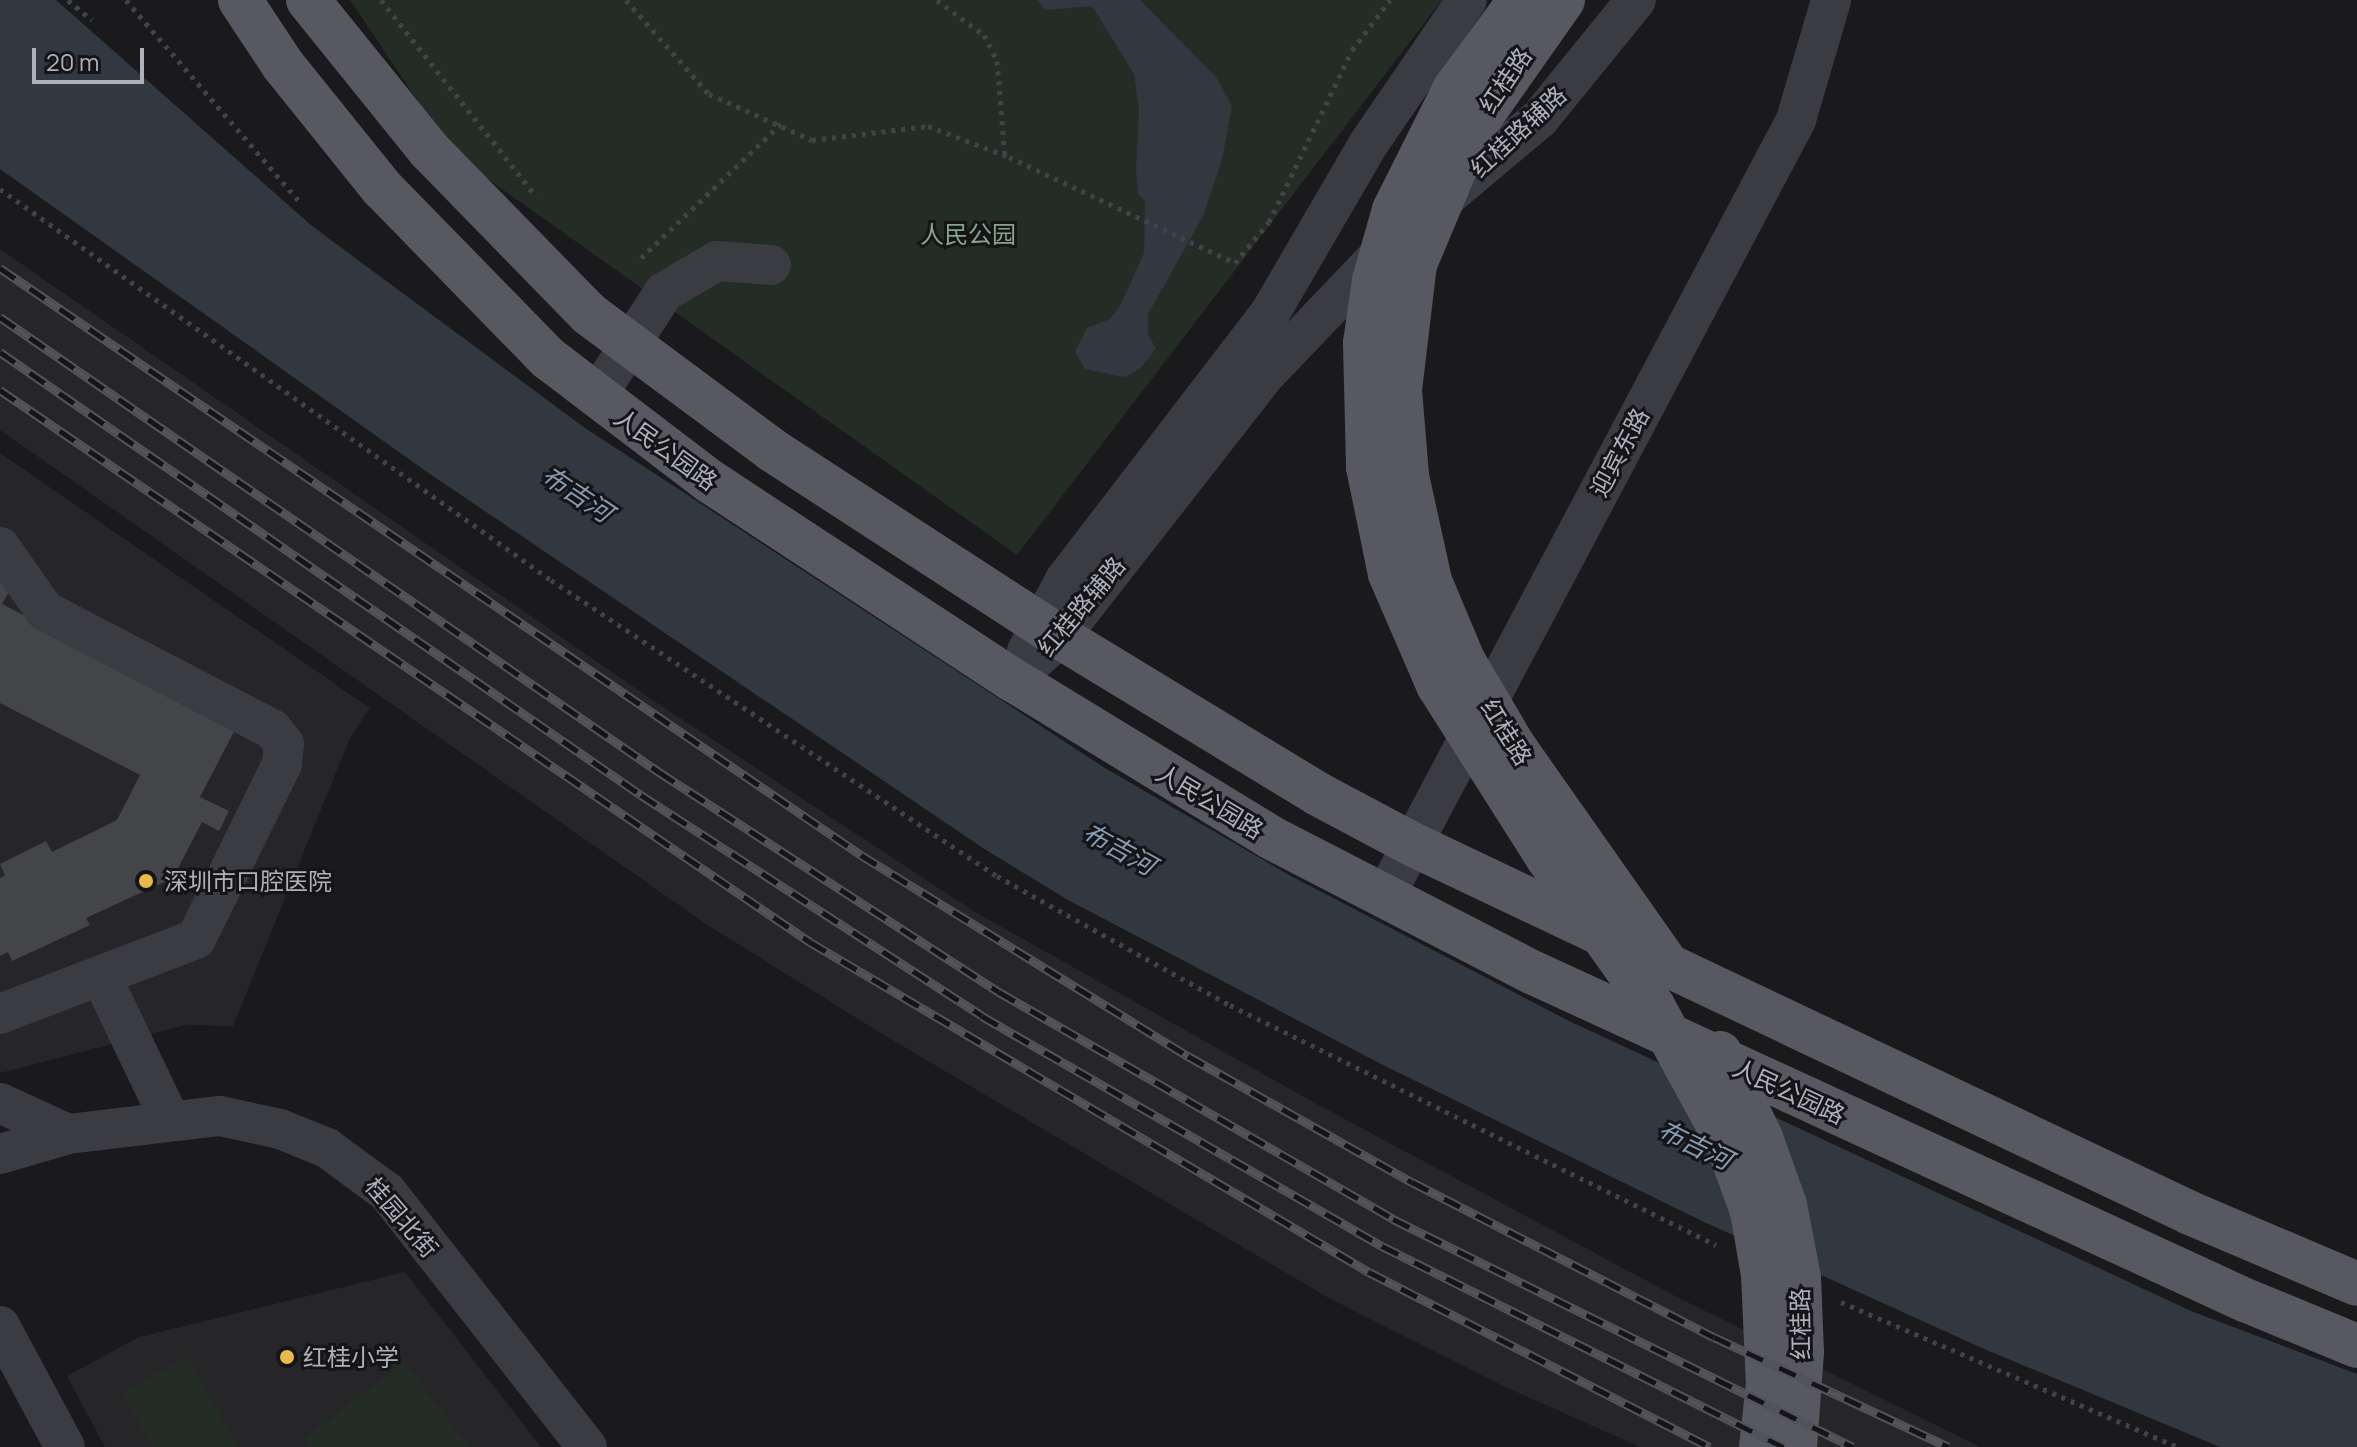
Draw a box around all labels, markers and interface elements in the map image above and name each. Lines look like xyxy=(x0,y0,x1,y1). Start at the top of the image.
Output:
scale bar xyxy=(36,32,148,82)
street label: 红桂路 xyxy=(1473,42,1537,118)
text: 20 m xyxy=(46,45,99,78)
street label: 红桂路辅路 xyxy=(1464,80,1572,182)
park label: 人民公园 xyxy=(920,220,1016,248)
street label: 人民公园路 xyxy=(609,402,723,496)
street label: 迎宾东路 xyxy=(1584,403,1654,501)
water label: 布吉河 xyxy=(536,459,618,529)
street label: 红桂路辅路 xyxy=(1031,551,1131,661)
street label: 红桂路 xyxy=(1476,694,1538,770)
street label: 人民公园路 xyxy=(1151,758,1269,844)
water label: 布吉河 xyxy=(1077,816,1161,882)
place label: 深圳市口腔医院 xyxy=(164,867,332,895)
marker: 深圳市口腔医院 xyxy=(135,870,157,892)
street label: 人民公园路 xyxy=(1729,1053,1849,1129)
water label: 布吉河 xyxy=(1653,1114,1737,1176)
street label: 桂园北街 xyxy=(360,1171,444,1263)
street label: 红桂路 xyxy=(1785,1288,1815,1360)
place label: 红桂小学 xyxy=(303,1343,399,1371)
marker: 红桂小学 xyxy=(278,1348,296,1366)

